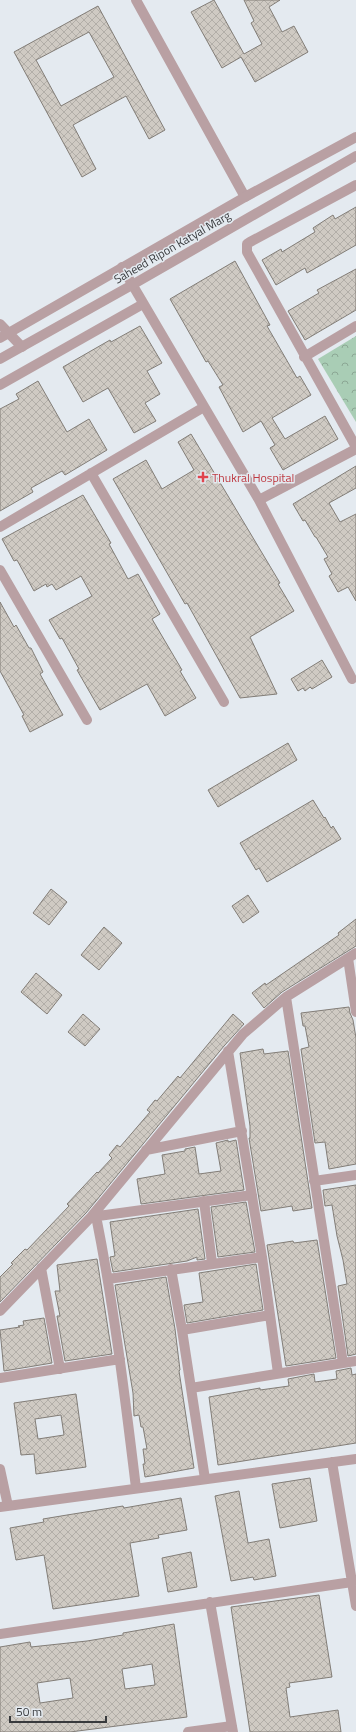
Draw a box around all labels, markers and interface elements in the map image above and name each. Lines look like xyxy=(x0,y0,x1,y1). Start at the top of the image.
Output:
street label: Saheed Ripon Katyal Marg xyxy=(110,206,234,288)
place label: Thukral Hospital xyxy=(212,468,294,487)
marker: Thukral Hospital xyxy=(197,471,209,483)
scale bar xyxy=(10,1698,106,1724)
text: 50 m xyxy=(16,1702,42,1721)

